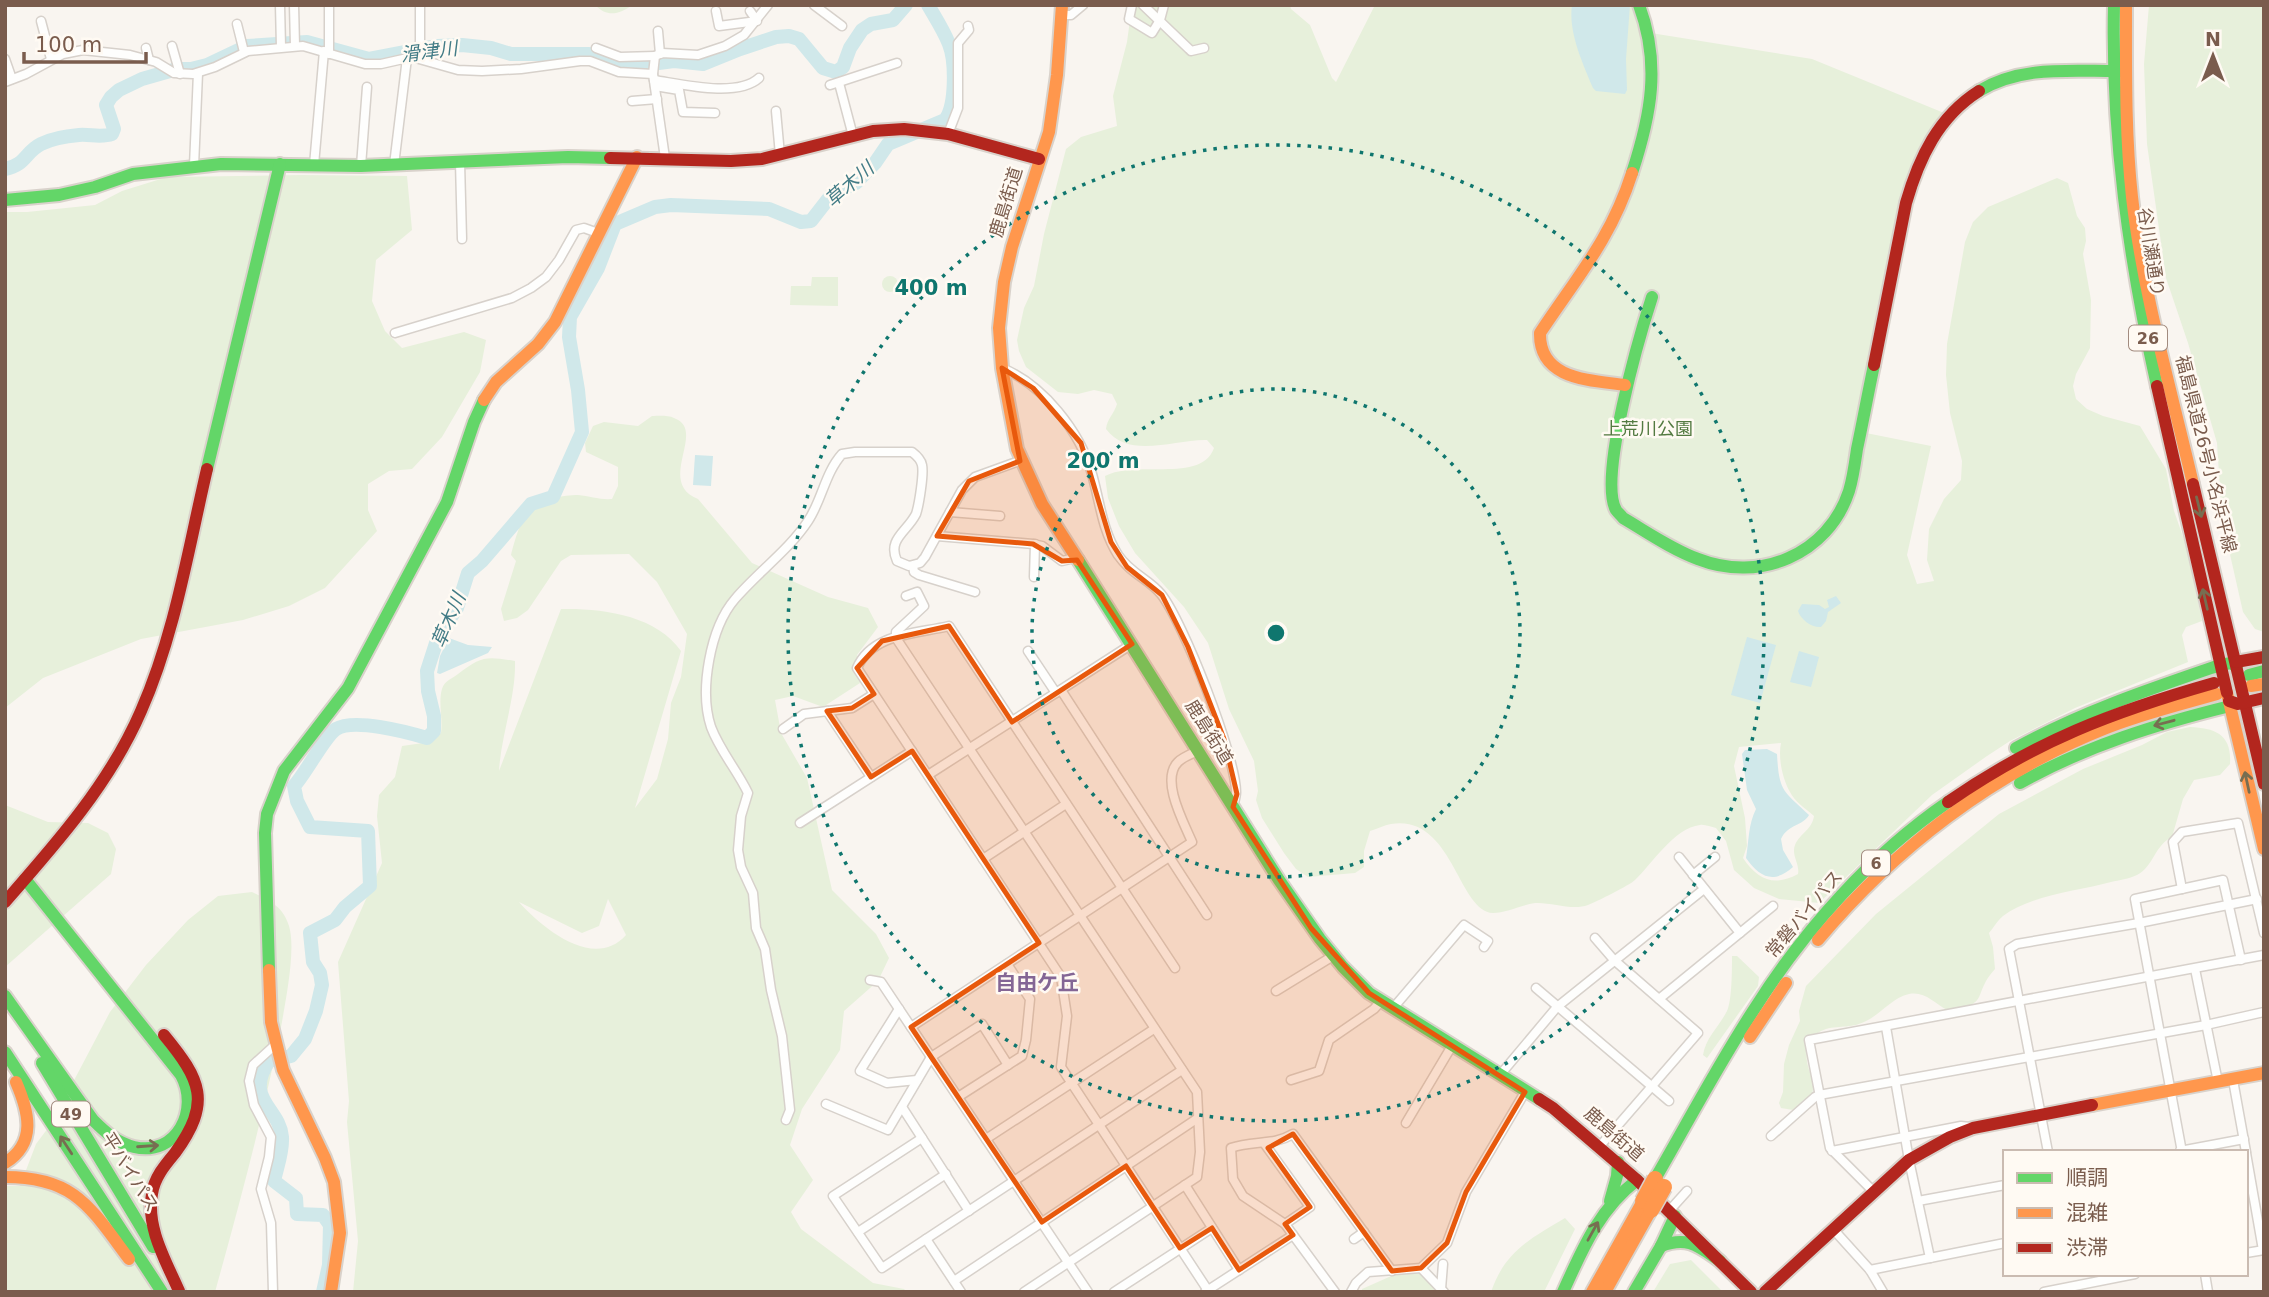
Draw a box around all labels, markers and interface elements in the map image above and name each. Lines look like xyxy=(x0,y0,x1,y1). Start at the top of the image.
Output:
scale bar xyxy=(24,21,147,65)
north arrow xyxy=(2178,21,2248,91)
text: N xyxy=(2205,28,2221,50)
text: 100 m xyxy=(35,33,102,57)
water label: 滑津川 xyxy=(399,36,461,65)
water label: 草木川 xyxy=(820,156,879,211)
street label: 鹿島街道 xyxy=(985,164,1026,239)
street label: 谷川瀬通り xyxy=(2134,206,2169,298)
text: 400 m xyxy=(894,276,968,300)
road number: 26 xyxy=(2129,326,2167,350)
street label: 福島県道26号小名浜平線 xyxy=(2172,353,2241,555)
park label: 上荒川公園 xyxy=(1603,418,1693,439)
text: 200 m xyxy=(1066,449,1140,473)
one-way arrow xyxy=(2193,495,2206,518)
water label: 草木川 xyxy=(427,588,470,651)
one-way arrow xyxy=(2197,588,2211,611)
centre of rings xyxy=(1264,621,1288,645)
street label: 鹿島街道 xyxy=(1181,696,1237,768)
one-way arrow xyxy=(2154,717,2176,730)
one-way arrow xyxy=(2240,771,2254,794)
road number: 6 xyxy=(1862,850,1890,876)
street label: 常磐バイパス xyxy=(1761,866,1846,962)
district label: 自由ケ丘 xyxy=(995,971,1079,995)
road number: 49 xyxy=(52,1102,90,1126)
street label: 鹿島街道 xyxy=(1580,1102,1648,1165)
street label: 平バイパス xyxy=(98,1128,163,1215)
one-way arrow xyxy=(59,1135,73,1155)
one-way arrow xyxy=(136,1139,159,1152)
legend xyxy=(2003,1150,2248,1276)
text: 順調 xyxy=(2066,1166,2108,1190)
text: 混雑 xyxy=(2066,1201,2108,1225)
one-way arrow xyxy=(1587,1221,1600,1242)
text: 渋滞 xyxy=(2066,1236,2108,1260)

